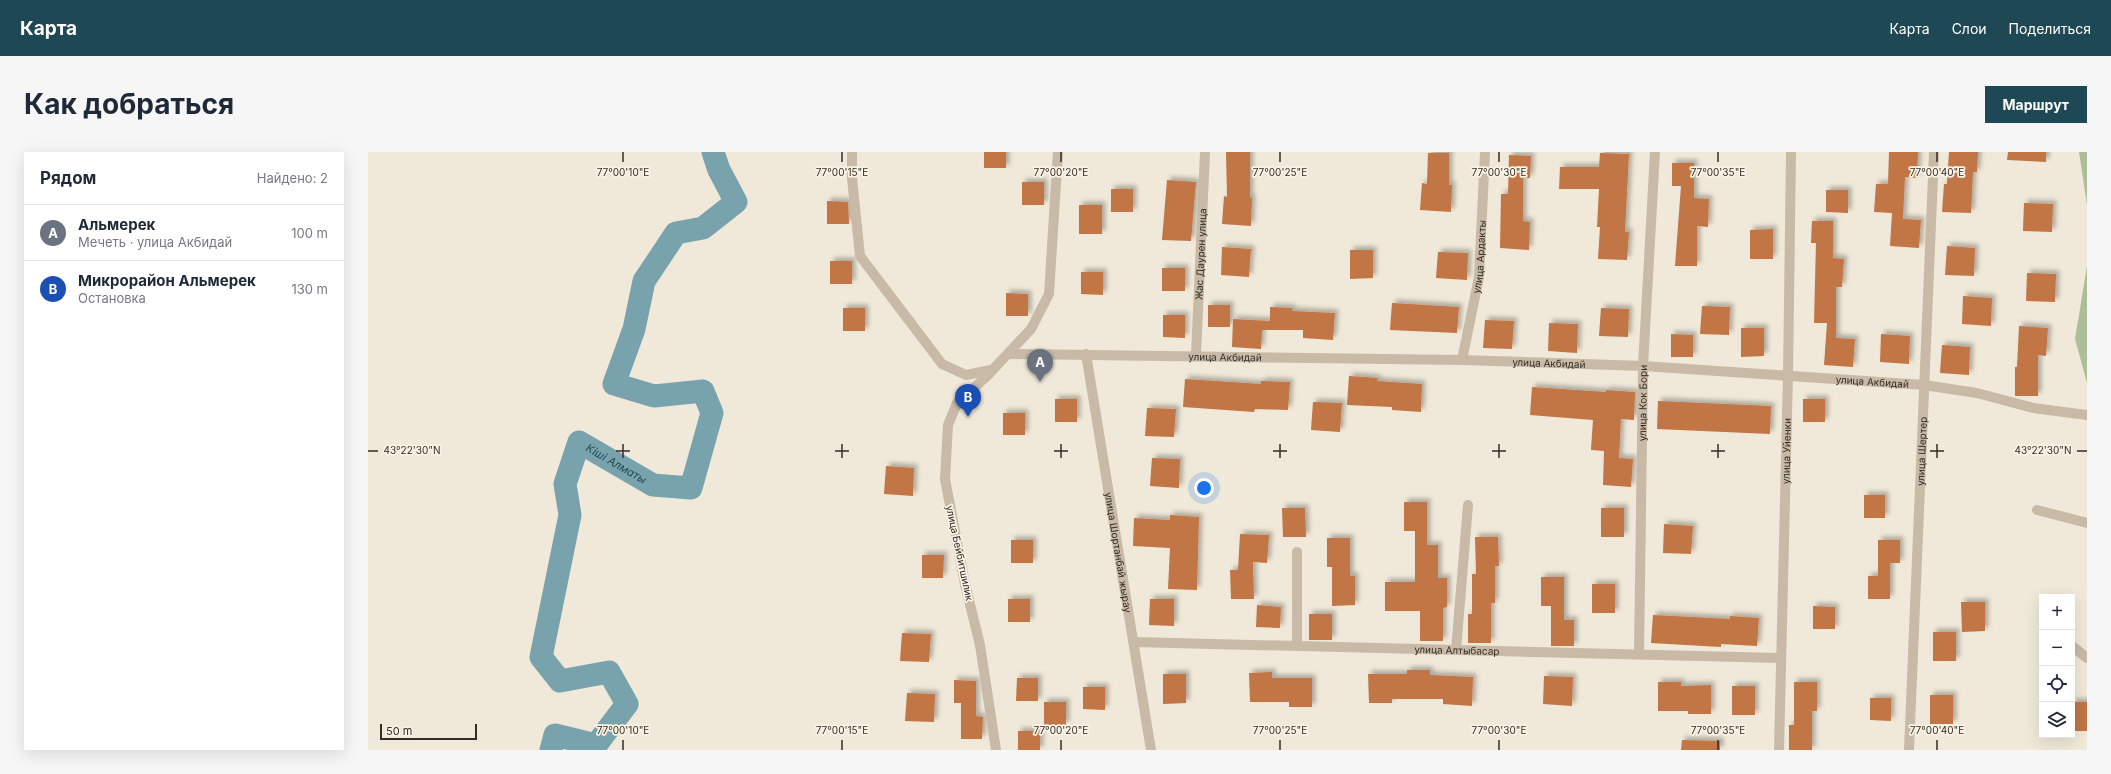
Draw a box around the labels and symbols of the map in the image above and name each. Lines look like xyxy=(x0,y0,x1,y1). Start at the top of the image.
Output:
text: 77°00'10"E xyxy=(597,166,649,178)
text: 77°00'15"E xyxy=(816,166,868,178)
text: 77°00'20"E xyxy=(1034,166,1088,178)
text: 77°00'25"E xyxy=(1253,166,1307,178)
text: 77°00'30"E xyxy=(1472,166,1526,178)
text: 77°00'35"E xyxy=(1691,166,1745,178)
text: 77°00'40"E xyxy=(1910,166,1964,178)
street label: Жас Даурен улица xyxy=(1192,208,1208,300)
street label: улица Ардакты xyxy=(1470,220,1488,295)
pin: A xyxy=(1027,349,1053,382)
street label: улица Акбидай xyxy=(1188,350,1262,363)
street label: улица Акбидай xyxy=(1512,356,1586,370)
street label: улица Кок Бори xyxy=(1636,365,1649,441)
street label: улица Акбидай xyxy=(1835,373,1909,390)
pin: B xyxy=(955,384,981,417)
street label: улица Шертер xyxy=(1914,416,1929,486)
street label: улица Уйенки xyxy=(1779,418,1793,484)
water label: Кіші Алматы xyxy=(584,441,649,487)
text: 43°22'30"N xyxy=(384,444,440,456)
text: 43°22'30"N xyxy=(2015,444,2071,456)
your location xyxy=(1194,478,1214,498)
street label: улица Шортанбай жырау xyxy=(1103,491,1134,614)
street label: улица Бейбитшилик xyxy=(944,504,976,602)
street label: улица Алтыбасар xyxy=(1414,643,1500,657)
scale bar xyxy=(380,722,477,741)
text: 77°00'10"E xyxy=(597,724,649,736)
text: 77°00'15"E xyxy=(816,724,868,736)
text: 77°00'20"E xyxy=(1034,724,1088,736)
text: 77°00'25"E xyxy=(1253,724,1307,736)
text: 77°00'30"E xyxy=(1472,724,1526,736)
text: 77°00'35"E xyxy=(1691,724,1745,736)
text: 77°00'40"E xyxy=(1910,724,1964,736)

